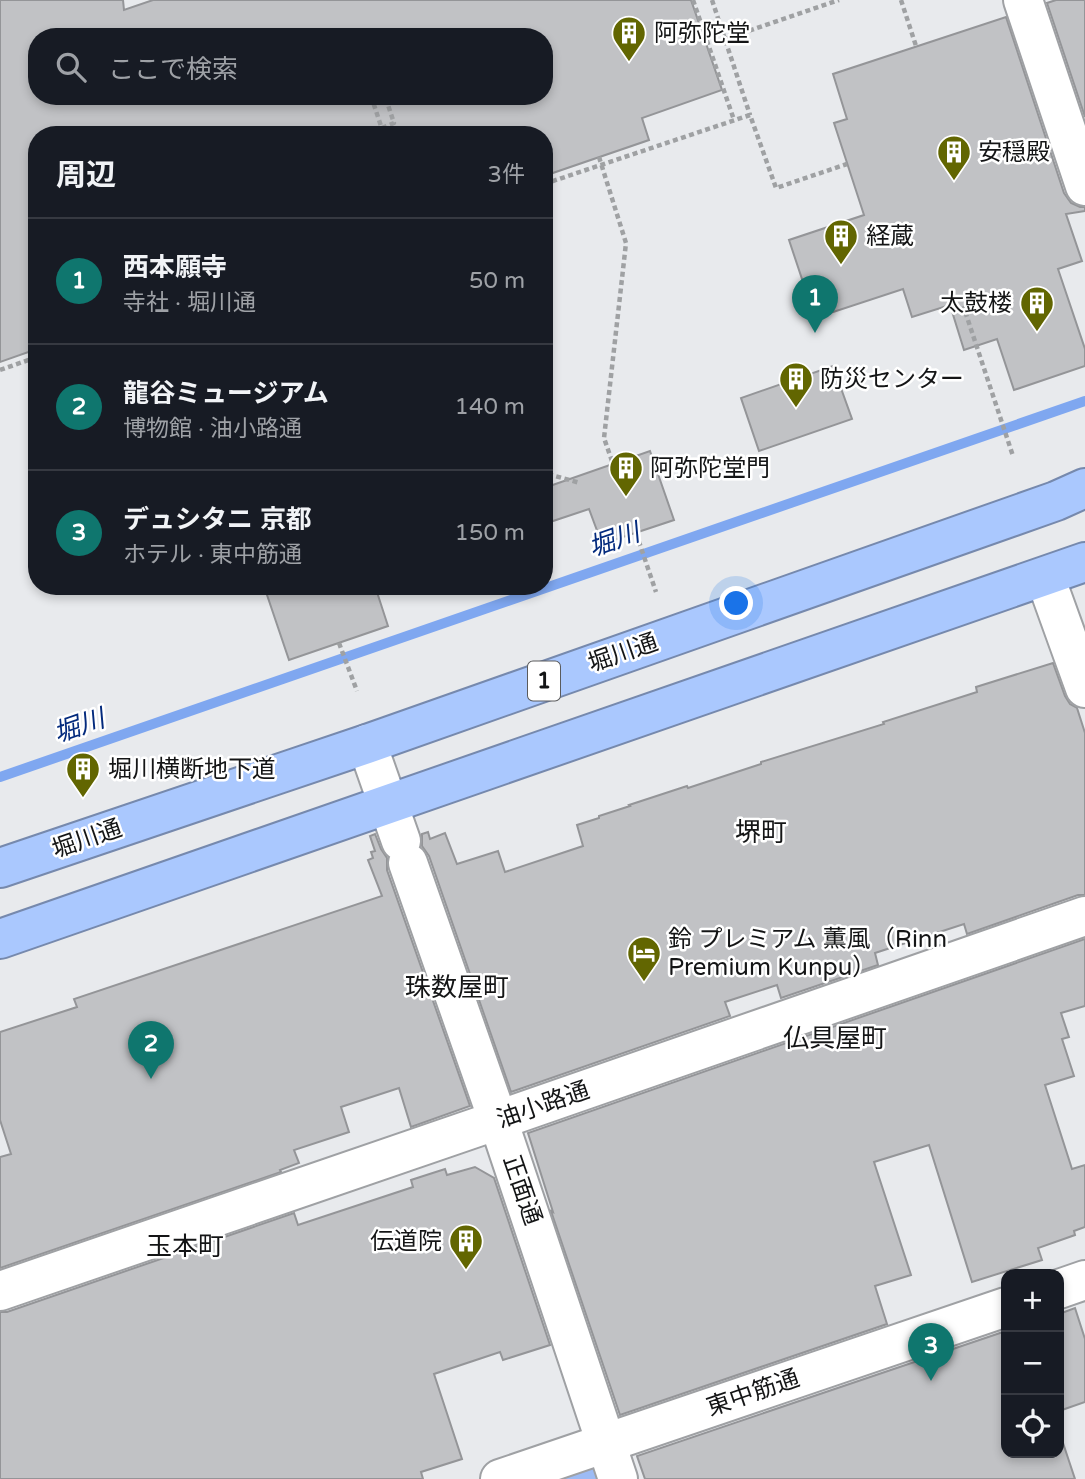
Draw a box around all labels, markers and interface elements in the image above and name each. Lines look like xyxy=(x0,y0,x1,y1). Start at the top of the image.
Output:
building icon: 阿弥陀堂 xyxy=(610,14,648,63)
place label: 阿弥陀堂 xyxy=(654,19,750,48)
search box xyxy=(28,28,553,105)
icon: search xyxy=(52,48,90,86)
text: ここで検索 xyxy=(108,54,238,85)
building icon: 安穏殿 xyxy=(935,133,973,182)
place label: 安穏殿 xyxy=(978,138,1050,167)
text: 周辺 xyxy=(56,157,116,194)
text: 3件 xyxy=(488,161,525,189)
building icon: 経蔵 xyxy=(822,217,860,266)
place label: 経蔵 xyxy=(866,222,914,251)
text: 西本願寺 xyxy=(123,252,227,283)
text: 1 xyxy=(72,267,86,295)
text: 50 m xyxy=(469,267,525,295)
pin: 1 xyxy=(792,275,838,333)
building icon: 太鼓楼 xyxy=(1018,284,1056,333)
text: 寺社 · 堀川通 xyxy=(123,289,256,317)
place label: 太鼓楼 xyxy=(940,289,1012,318)
building icon: 防災センター xyxy=(777,360,815,409)
place label: 防災センター xyxy=(820,365,964,394)
text: 龍谷ミュージアム xyxy=(123,378,329,409)
text: 2 xyxy=(72,393,86,421)
text: 140 m xyxy=(455,393,525,421)
text: 博物館 · 油小路通 xyxy=(123,415,302,443)
building icon: 阿弥陀堂門 xyxy=(607,449,645,498)
place label: 阿弥陀堂門 xyxy=(650,454,770,483)
text: デュシタニ 京都 xyxy=(123,504,312,535)
water label: 堀川 xyxy=(584,516,646,563)
text: 3 xyxy=(72,519,86,547)
text: 150 m xyxy=(455,519,525,547)
text: ホテル · 東中筋通 xyxy=(123,541,302,569)
your location xyxy=(719,586,753,620)
street label: 堀川通 xyxy=(584,628,662,678)
road number: 1 xyxy=(528,662,560,701)
water label: 堀川 xyxy=(49,702,111,749)
building icon: 堀川横断地下道 xyxy=(64,750,102,799)
place label: 堀川横断地下道 xyxy=(108,755,276,784)
street label: 堀川通 xyxy=(48,814,126,864)
district label: 堺町 xyxy=(735,817,787,848)
place label: 鈴 プレミアム 薫風（Rinn Premium Kunpu） xyxy=(668,925,947,982)
hotel icon: 鈴 プレミアム 薫風（Rinn Premium Kunpu） xyxy=(625,934,663,983)
district label: 珠数屋町 xyxy=(405,972,509,1003)
pin: 2 xyxy=(128,1021,174,1079)
district label: 仏具屋町 xyxy=(783,1023,887,1054)
street label: 油小路通 xyxy=(493,1076,593,1134)
street label: 正面通 xyxy=(497,1151,547,1229)
building icon: 伝道院 xyxy=(447,1222,485,1271)
place label: 伝道院 xyxy=(370,1227,442,1256)
district label: 玉本町 xyxy=(146,1231,224,1262)
map controls xyxy=(1001,1269,1064,1458)
button: + xyxy=(1001,1269,1064,1332)
pin: 3 xyxy=(908,1323,954,1381)
button: − xyxy=(1001,1332,1064,1395)
street label: 東中筋通 xyxy=(703,1364,803,1422)
button: locate xyxy=(1001,1395,1064,1458)

